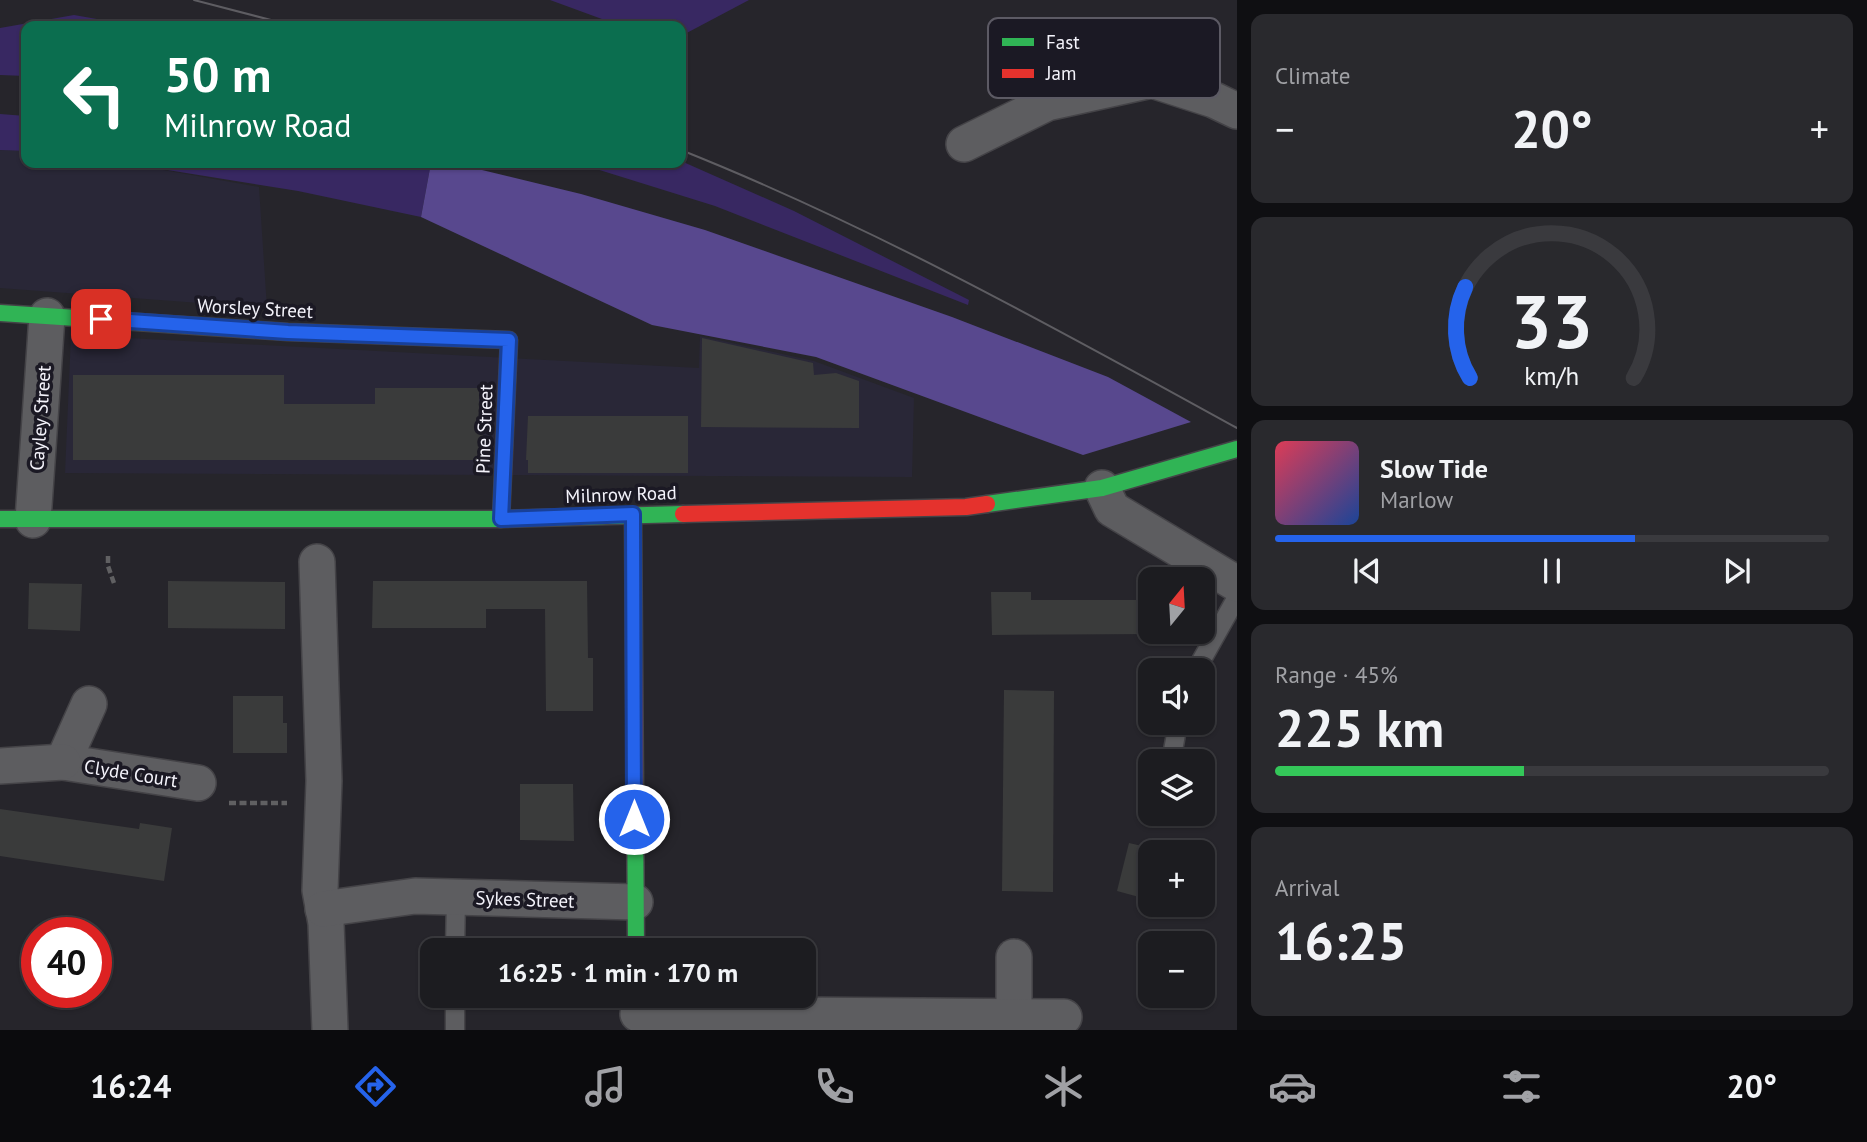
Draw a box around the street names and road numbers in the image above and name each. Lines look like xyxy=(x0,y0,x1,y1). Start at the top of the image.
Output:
street label: Worsley Street xyxy=(196,293,314,323)
street label: Cayley Street xyxy=(24,364,56,471)
street label: Pine Street xyxy=(470,383,498,474)
street label: Milnrow Road xyxy=(565,480,677,508)
street label: Clyde Court xyxy=(83,754,180,792)
street label: Sykes Street xyxy=(475,885,575,913)

